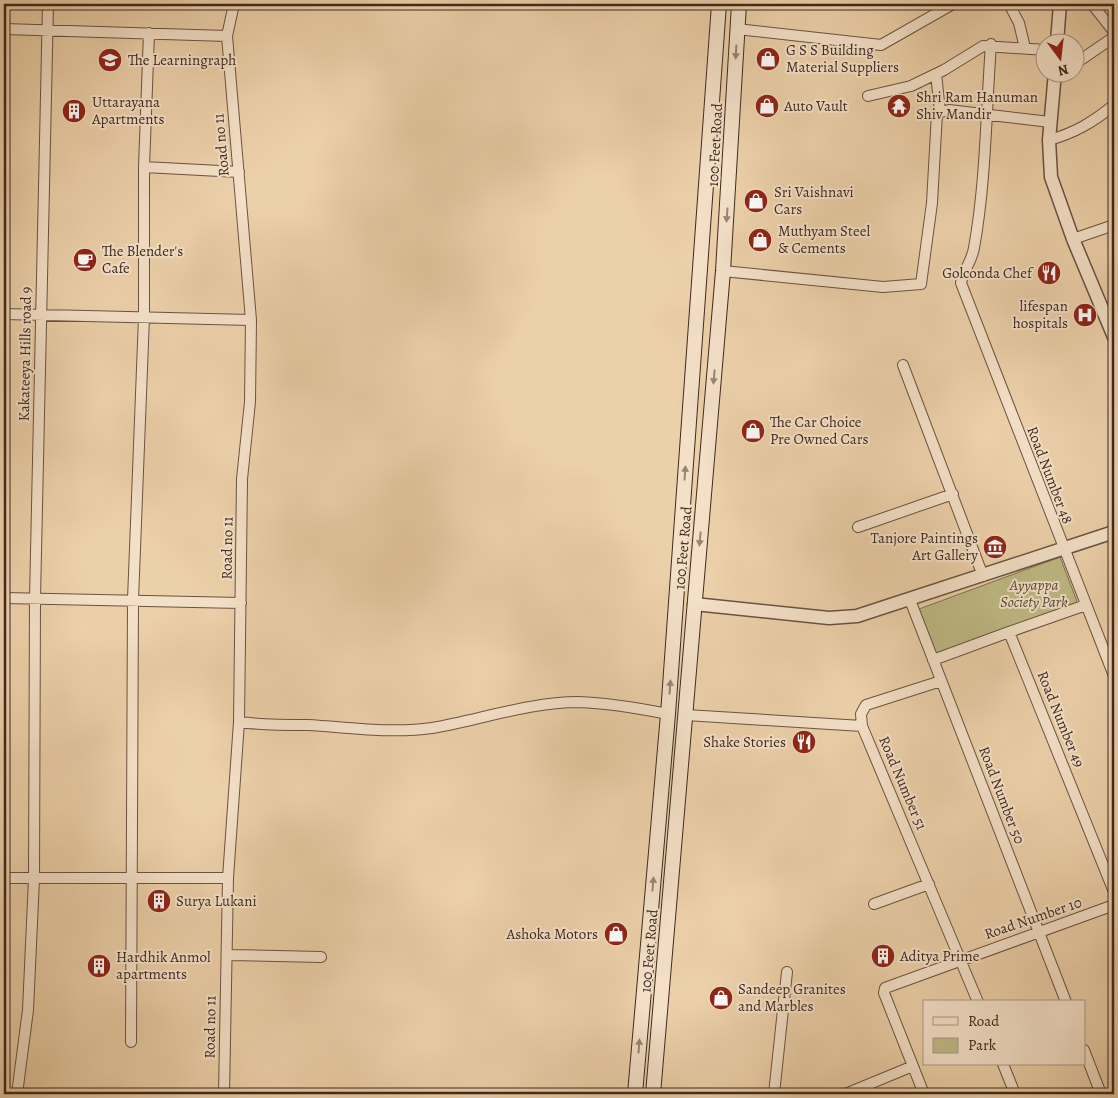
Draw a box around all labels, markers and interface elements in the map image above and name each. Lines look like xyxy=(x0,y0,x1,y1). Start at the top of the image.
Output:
north arrow xyxy=(1036,32,1086,82)
place label: G S S Building Material Suppliers xyxy=(786,40,899,77)
one-way arrow xyxy=(731,45,739,61)
shop icon: G S S Building Material Suppliers xyxy=(755,46,781,72)
school or university icon: The Learningraph xyxy=(97,47,123,73)
place label: The Learningraph xyxy=(128,50,236,70)
text: N xyxy=(1056,60,1071,81)
place label: Shri Ram Hanuman Shiv Mandir xyxy=(916,87,1038,124)
place label: Uttarayana Apartments xyxy=(91,92,164,129)
shop icon: Auto Vault xyxy=(754,93,780,119)
temple icon: Shri Ram Hanuman Shiv Mandir xyxy=(886,93,912,119)
place label: Auto Vault xyxy=(783,96,848,116)
building icon: Uttarayana Apartments xyxy=(61,98,87,124)
street label: 100 Feet Road xyxy=(703,102,727,187)
street label: Road no 11 xyxy=(208,113,234,177)
place label: Sri Vaishnavi Cars xyxy=(774,182,854,219)
shop icon: Sri Vaishnavi Cars xyxy=(743,188,769,214)
one-way arrow xyxy=(722,207,730,223)
place label: Muthyam Steel & Cements xyxy=(778,221,870,258)
shop icon: Muthyam Steel & Cements xyxy=(747,227,773,253)
place label: The Blender's Cafe xyxy=(102,241,183,278)
cafe icon: The Blender's Cafe xyxy=(72,247,98,273)
restaurant icon: Golconda Chef xyxy=(1036,260,1062,286)
place label: Golconda Chef xyxy=(942,263,1034,283)
street label: Kakateeya Hills road 9 xyxy=(14,286,36,422)
place label: lifespan hospitals xyxy=(1013,296,1068,333)
hospital icon: lifespan hospitals xyxy=(1072,302,1098,328)
one-way arrow xyxy=(709,369,717,385)
place label: The Car Choice Pre Owned Cars xyxy=(770,412,869,449)
shop icon: The Car Choice Pre Owned Cars xyxy=(740,418,766,444)
street label: Road Number 48 xyxy=(1022,423,1078,527)
one-way arrow xyxy=(681,464,689,480)
street label: 100 Feet Road xyxy=(669,505,697,591)
street label: Road no 11 xyxy=(216,516,238,580)
place label: Tanjore Paintings Art Gallery xyxy=(870,528,978,565)
one-way arrow xyxy=(695,531,703,547)
museum icon: Tanjore Paintings Art Gallery xyxy=(982,534,1008,560)
park label: Ayyappa Society Park xyxy=(1000,575,1068,612)
street label: Road Number 49 xyxy=(1033,668,1089,770)
one-way arrow xyxy=(666,679,674,695)
restaurant icon: Shake Stories xyxy=(791,729,817,755)
place label: Shake Stories xyxy=(703,732,786,752)
street label: Road Number 51 xyxy=(874,733,932,833)
street label: Road Number 50 xyxy=(974,743,1030,847)
one-way arrow xyxy=(649,875,657,891)
building icon: Surya Lukani xyxy=(146,888,172,914)
place label: Surya Lukani xyxy=(176,891,257,911)
street label: Road Number 10 xyxy=(982,892,1084,944)
street label: 100 Feet Road xyxy=(635,908,663,994)
shop icon: Ashoka Motors xyxy=(603,921,629,947)
place label: Ashoka Motors xyxy=(506,924,598,944)
building icon: Aditya Prime xyxy=(870,943,896,969)
place label: Aditya Prime xyxy=(899,946,980,966)
place label: Hardhik Anmol apartments xyxy=(116,947,211,984)
building icon: Hardhik Anmol apartments xyxy=(86,953,112,979)
place label: Sandeep Granites and Marbles xyxy=(738,979,846,1016)
shop icon: Sandeep Granites and Marbles xyxy=(708,985,734,1011)
street label: Road no 11 xyxy=(199,995,221,1059)
legend xyxy=(923,1000,1086,1066)
text: Road xyxy=(968,1011,1000,1031)
text: Park xyxy=(968,1035,997,1055)
one-way arrow xyxy=(635,1037,643,1053)

